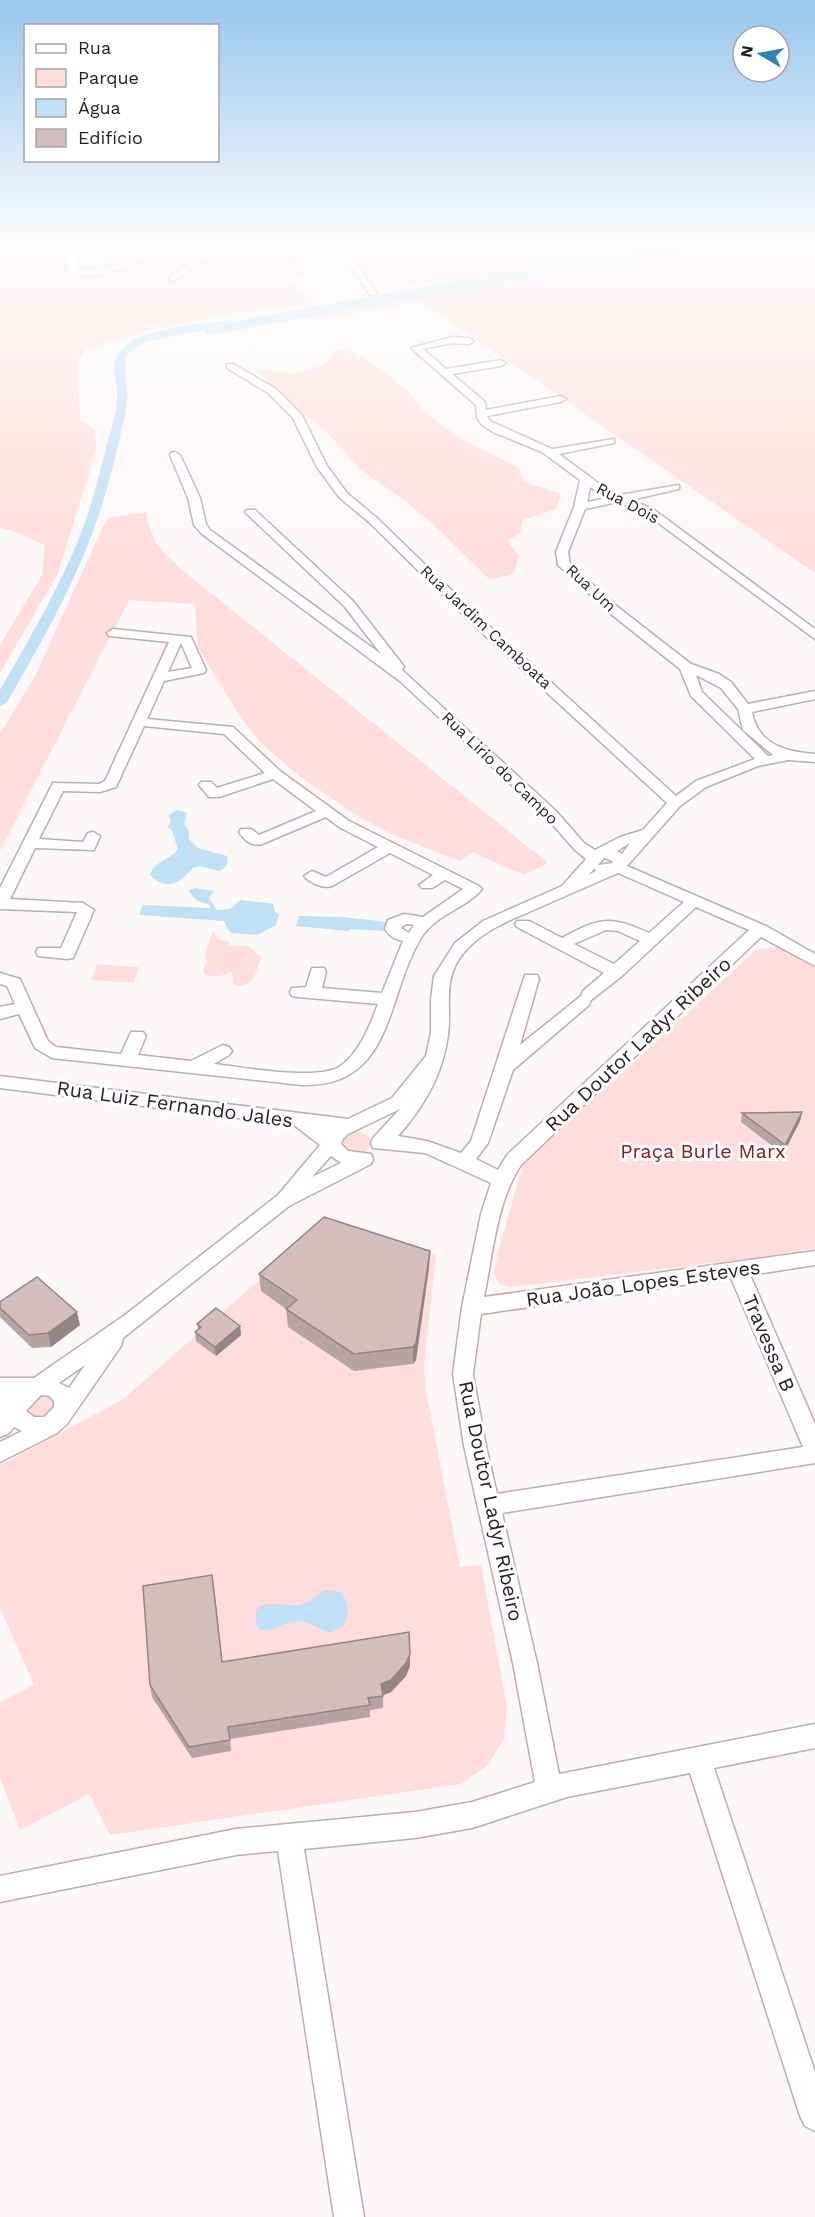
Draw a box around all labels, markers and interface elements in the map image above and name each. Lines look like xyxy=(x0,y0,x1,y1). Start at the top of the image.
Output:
legend xyxy=(24,24,219,162)
north arrow xyxy=(731,24,791,84)
text: Rua xyxy=(78,37,111,58)
text: N xyxy=(736,44,757,59)
text: Parque xyxy=(78,67,139,88)
text: Água xyxy=(78,97,121,118)
text: Edifício xyxy=(78,127,143,148)
street label: Rua Dois xyxy=(593,479,663,527)
street label: Rua Um xyxy=(562,560,620,616)
street label: Rua Jardim Camboata xyxy=(416,561,556,693)
street label: Rua Lirio do Campo xyxy=(438,708,562,828)
street label: Rua Doutor Ladyr Ribeiro xyxy=(540,952,736,1136)
street label: Rua Luiz Fernando Jales xyxy=(55,1076,295,1132)
park label: Praça Burle Marx xyxy=(620,1139,786,1163)
street label: Rua João Lopes Esteves xyxy=(524,1255,762,1311)
street label: Travessa B xyxy=(738,1291,800,1395)
street label: Rua Doutor Ladyr Ribeiro xyxy=(454,1379,528,1623)

